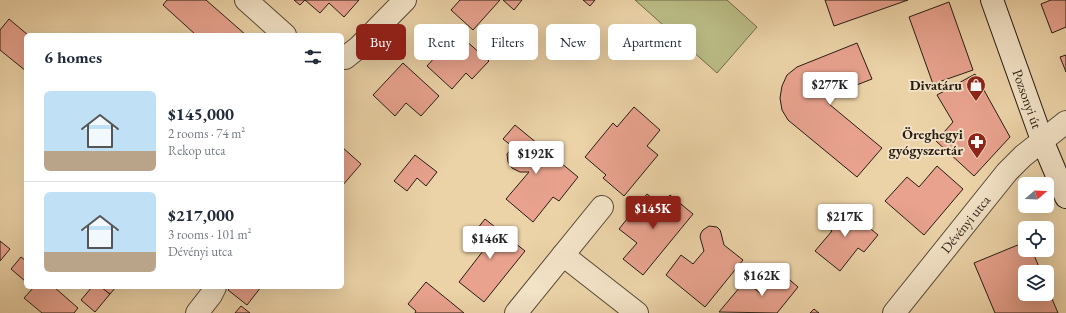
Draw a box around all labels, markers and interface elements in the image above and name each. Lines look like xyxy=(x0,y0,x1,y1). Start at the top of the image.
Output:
chip: Buy xyxy=(356,24,406,60)
chip: Rent xyxy=(414,24,469,60)
chip: Filters xyxy=(477,24,538,60)
chip: New xyxy=(546,24,600,60)
chip: Apartment xyxy=(608,24,696,60)
text: 6 homes xyxy=(44,46,102,68)
icon: filters xyxy=(302,46,324,68)
street label: Pozsonyi út xyxy=(1008,67,1046,131)
pin: $277K xyxy=(802,72,858,106)
shop icon: Divatáru xyxy=(965,74,987,102)
text: $277K xyxy=(812,76,848,93)
place label: Divatáru xyxy=(910,76,962,94)
text: $145,000 xyxy=(168,103,234,125)
icon: home xyxy=(76,107,124,155)
text: 2 rooms · 74 m² xyxy=(168,125,245,142)
place label: Öreghegyi gyógyszertár xyxy=(889,125,963,159)
pharmacy icon: Öreghegyi gyógyszertár xyxy=(966,131,988,159)
pin: $192K xyxy=(508,141,564,175)
text: Rekop utca xyxy=(168,142,225,159)
text: $192K xyxy=(518,145,554,162)
north arrow xyxy=(1018,177,1054,213)
map controls xyxy=(1018,177,1054,301)
street label: Dévényi utca xyxy=(937,191,994,257)
pin: $145K xyxy=(625,196,681,230)
text: $145K xyxy=(635,200,671,217)
text: $217,000 xyxy=(168,204,234,226)
pin: $217K xyxy=(817,204,873,238)
icon: home xyxy=(76,208,124,256)
text: $217K xyxy=(827,208,863,225)
button: locate xyxy=(1018,221,1054,257)
text: 3 rooms · 101 m² xyxy=(168,226,252,243)
pin: $146K xyxy=(462,226,518,260)
text: $146K xyxy=(472,230,508,247)
text: Dévényi utca xyxy=(168,243,232,260)
pin: $162K xyxy=(734,263,790,297)
button: layers xyxy=(1018,265,1054,301)
text: $162K xyxy=(744,267,780,284)

